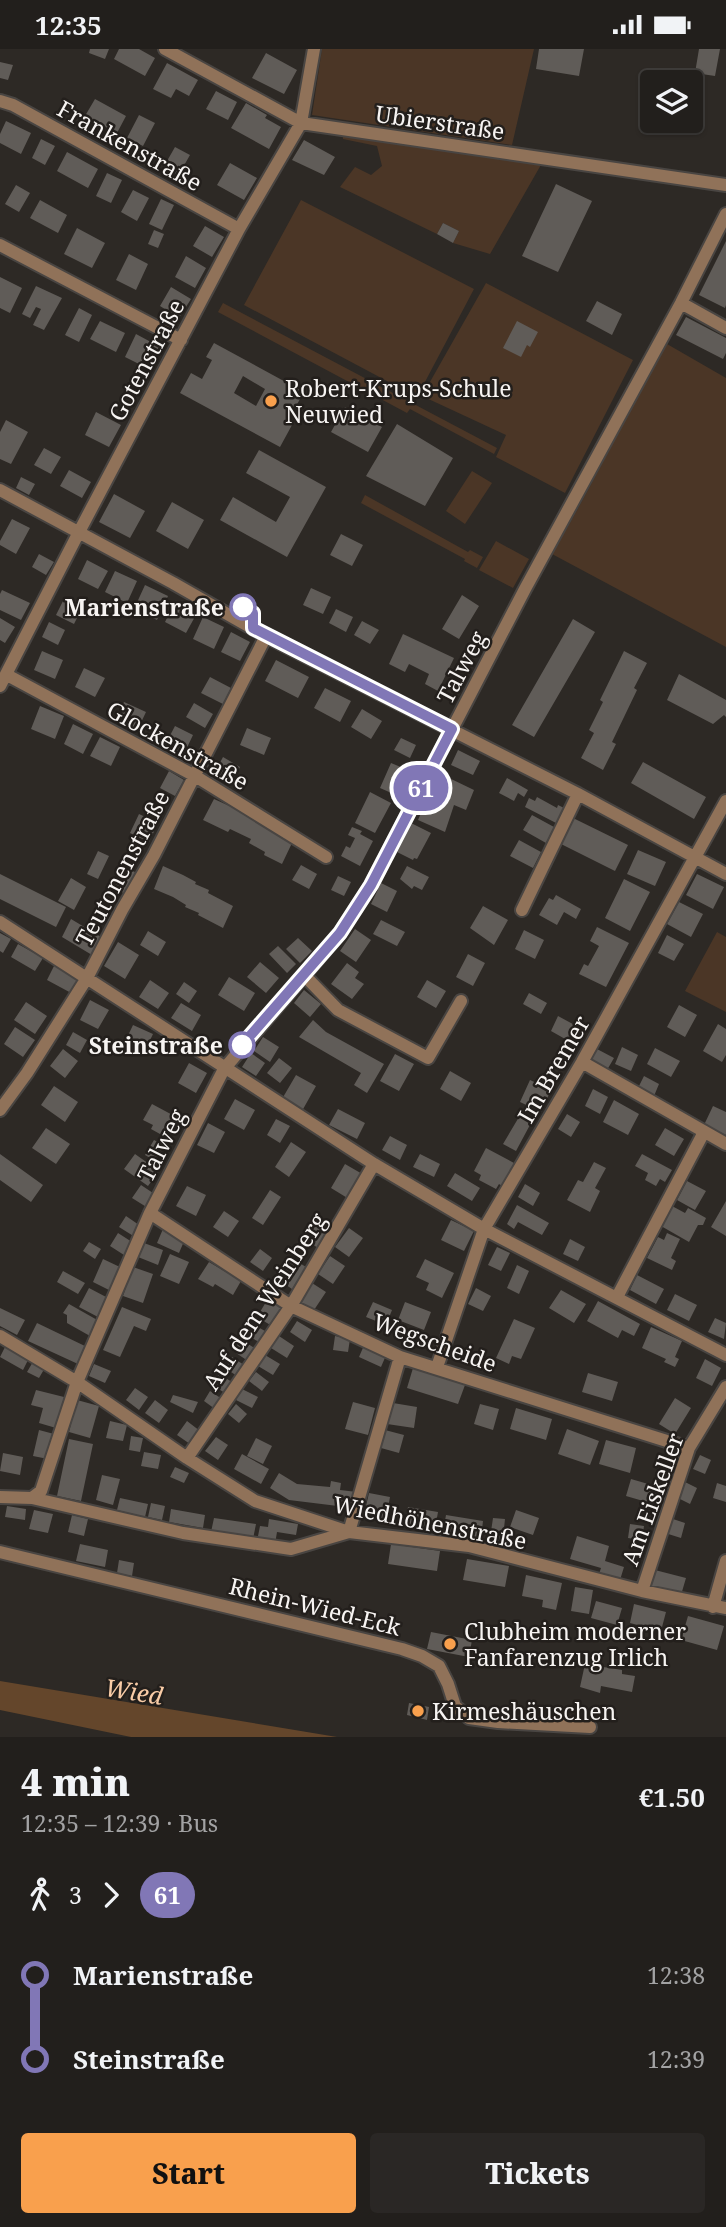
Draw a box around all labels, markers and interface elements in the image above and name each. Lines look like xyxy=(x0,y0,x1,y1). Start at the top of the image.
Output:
text: 12:35 xyxy=(35,7,102,43)
map controls xyxy=(640,70,703,133)
button: layers xyxy=(640,70,703,133)
street label: Frankenstraße xyxy=(52,92,208,198)
street label: Ubierstraße xyxy=(373,97,507,147)
street label: Gotenstraße xyxy=(100,293,192,427)
place label: Robert-Krups-Schule Neuwied xyxy=(285,372,511,430)
marker: Robert-Krups-Schule Neuwied xyxy=(263,393,279,409)
place label: Marienstraße xyxy=(65,591,224,623)
marker: Marienstraße xyxy=(230,594,256,620)
street label: Talweg xyxy=(429,625,494,709)
street label: Glockenstraße xyxy=(101,693,255,797)
line badge: 61 xyxy=(390,765,452,811)
text: 61 xyxy=(407,771,435,804)
street label: Teutonenstraße xyxy=(67,784,177,952)
street label: Im Bremer xyxy=(509,1009,597,1129)
place label: Steinstraße xyxy=(89,1029,223,1061)
marker: Steinstraße xyxy=(229,1032,255,1058)
street label: Talweg xyxy=(129,1102,193,1187)
street label: Auf dem Weinberg xyxy=(195,1205,334,1396)
street label: Wegscheide xyxy=(369,1305,501,1379)
street label: Am Eiskeller xyxy=(613,1428,691,1570)
street label: Wiedhöhenstraße xyxy=(331,1488,529,1556)
street label: Rhein-Wied-Eck xyxy=(226,1569,405,1643)
place label: Clubheim moderner Fanfarenzug Irlich xyxy=(464,1615,686,1673)
marker: Clubheim moderner Fanfarenzug Irlich xyxy=(442,1636,458,1652)
water label: Wied xyxy=(103,1670,165,1712)
place label: Kirmeshäuschen xyxy=(432,1695,616,1727)
marker: Kirmeshäuschen xyxy=(410,1703,426,1719)
text: 4 min xyxy=(21,1755,130,1807)
text: €1.50 xyxy=(639,1779,705,1815)
text: 12:35 – 12:39 · Bus xyxy=(21,1807,218,1839)
icon: walk xyxy=(21,1876,59,1914)
icon: forward xyxy=(92,1876,130,1914)
text: 61 xyxy=(154,1878,181,1911)
text: 3 xyxy=(69,1879,82,1911)
text: Marienstraße xyxy=(73,1957,253,1993)
text: 12:38 xyxy=(647,1959,705,1991)
text: Steinstraße xyxy=(73,2041,225,2077)
text: 12:39 xyxy=(647,2043,705,2075)
button: Start xyxy=(21,2133,356,2213)
button: Tickets xyxy=(370,2133,705,2213)

